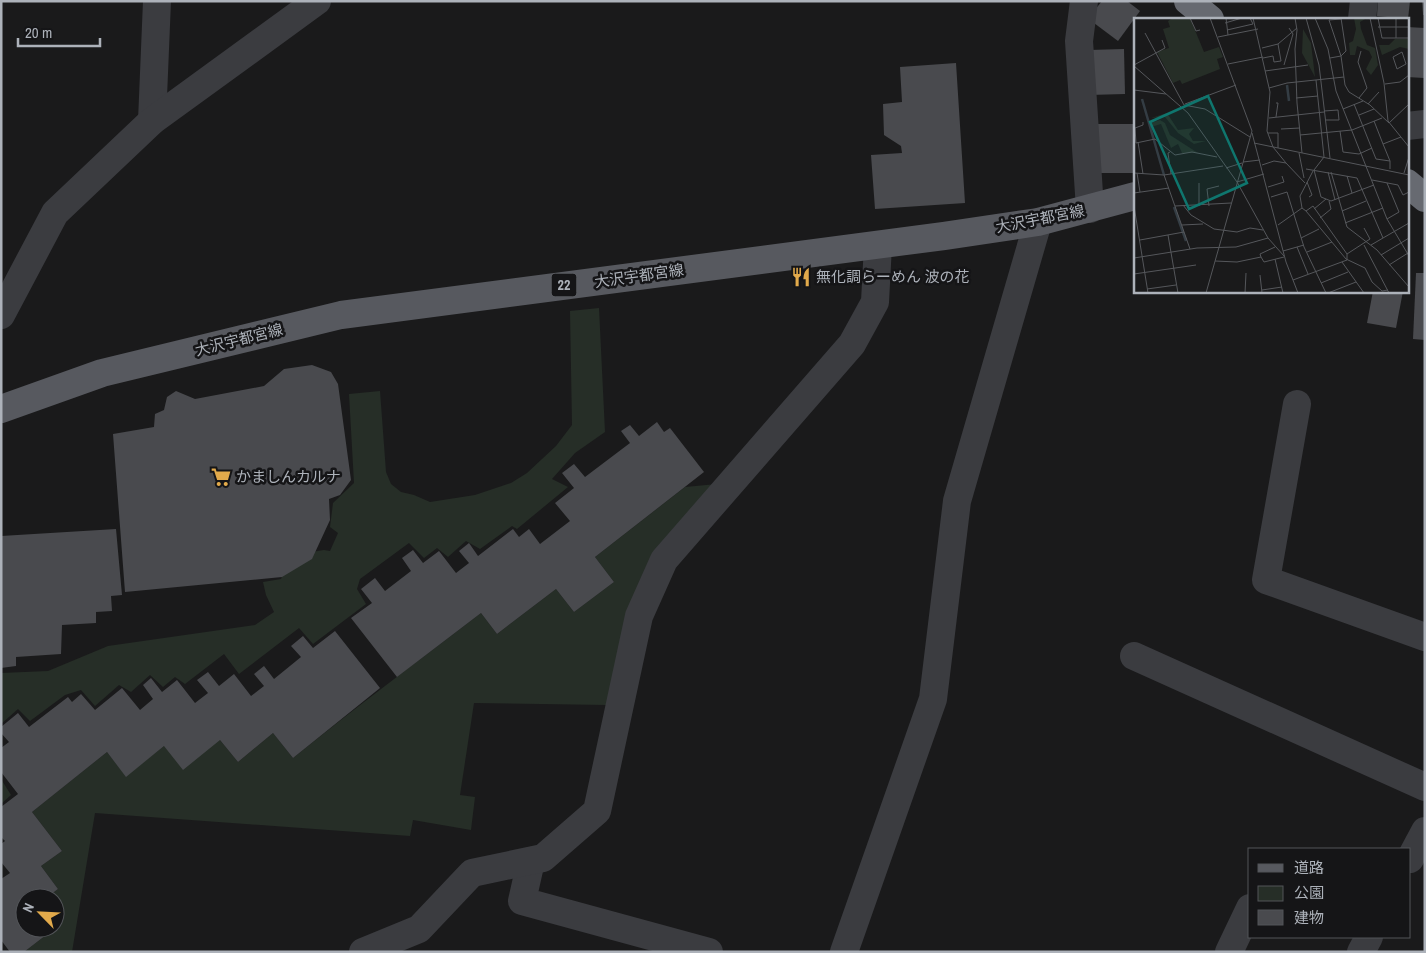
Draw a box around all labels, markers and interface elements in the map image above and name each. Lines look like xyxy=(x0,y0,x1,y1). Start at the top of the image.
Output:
scale bar xyxy=(18,15,100,47)
inset map xyxy=(1134,18,1408,292)
text: 20 m xyxy=(25,22,52,43)
street label: 大沢宇都宮線 xyxy=(994,200,1086,237)
street label: 大沢宇都宮線 xyxy=(593,259,685,292)
restaurant icon: 無化調らーめん 波の花 xyxy=(790,266,812,288)
place label: 無化調らーめん 波の花 xyxy=(816,266,969,287)
road number: 22 xyxy=(552,274,576,296)
street label: 大沢宇都宮線 xyxy=(193,318,285,361)
supermarket icon: かましんカルナ xyxy=(210,466,232,488)
place label: かましんカルナ xyxy=(236,466,341,487)
legend xyxy=(1248,848,1411,938)
text: 道路 xyxy=(1294,857,1324,878)
text: 公園 xyxy=(1294,882,1324,903)
north arrow xyxy=(15,888,65,938)
text: N xyxy=(18,900,38,915)
text: 建物 xyxy=(1294,907,1324,928)

